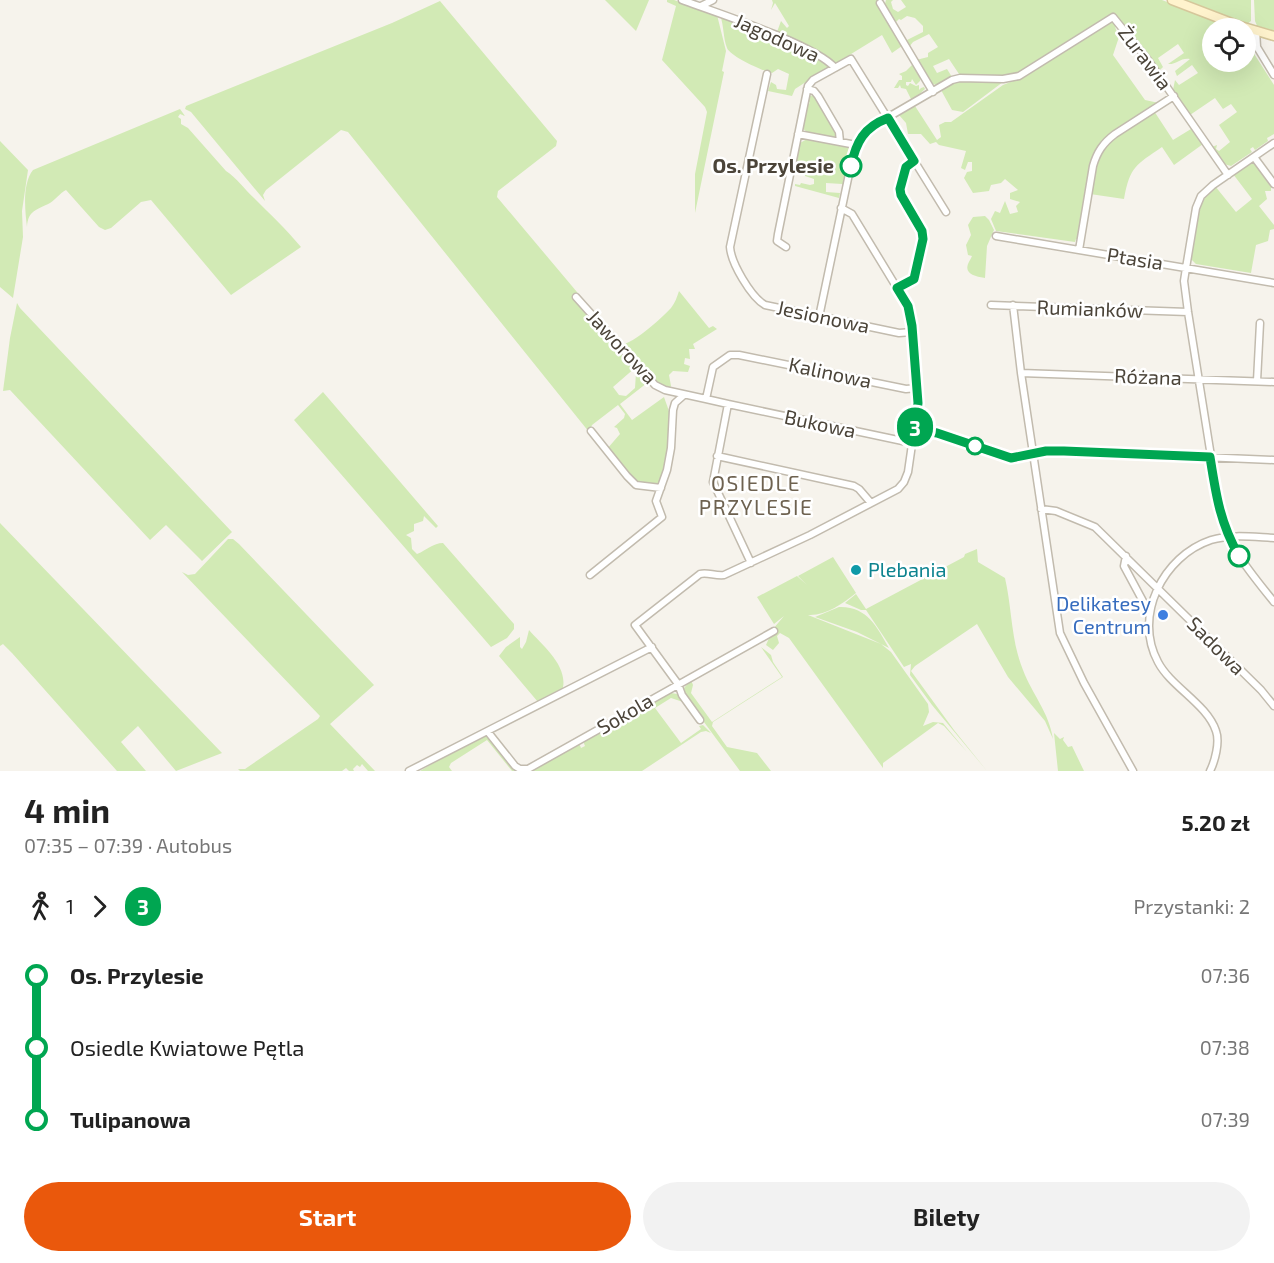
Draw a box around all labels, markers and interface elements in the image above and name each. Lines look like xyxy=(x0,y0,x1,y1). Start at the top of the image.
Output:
street label: Jagodowa xyxy=(731,8,824,66)
map controls xyxy=(1202,18,1256,72)
button: locate xyxy=(1202,18,1256,72)
street label: Żurawia xyxy=(1114,21,1178,94)
place label: Os. Przylesie xyxy=(712,153,834,178)
marker: Os. Przylesie xyxy=(840,155,862,177)
street label: Ptasia xyxy=(1105,242,1165,274)
street label: Jesionowa xyxy=(775,294,872,338)
street label: Rumianków xyxy=(1036,294,1144,322)
street label: Jaworowa xyxy=(583,304,663,388)
street label: Kalinowa xyxy=(787,352,874,392)
street label: Różana xyxy=(1114,363,1182,389)
street label: Bukowa xyxy=(782,404,858,442)
line badge: 3 xyxy=(896,408,934,446)
text: 3 xyxy=(909,415,921,440)
unlabelled marker xyxy=(966,437,984,455)
district label: OSIEDLE PRZYLESIE xyxy=(699,470,813,519)
unlabelled marker xyxy=(1228,545,1250,567)
place label: Plebania xyxy=(868,557,946,581)
marker: Plebania xyxy=(849,563,863,577)
place label: Delikatesy Centrum xyxy=(1056,591,1151,638)
marker: Delikatesy Centrum xyxy=(1156,608,1170,622)
street label: Sadowa xyxy=(1183,611,1251,679)
street label: Sokola xyxy=(592,688,657,739)
text: 4 min xyxy=(24,790,110,830)
text: 5.20 zł xyxy=(1182,809,1250,835)
text: 07:35 – 07:39 · Autobus xyxy=(24,833,232,857)
icon: walk xyxy=(24,890,57,923)
icon: forward xyxy=(83,890,116,923)
text: 1 xyxy=(66,894,74,918)
text: 3 xyxy=(137,894,149,919)
text: Przystanki: 2 xyxy=(1133,894,1250,918)
text: Os. Przylesie xyxy=(70,962,204,988)
text: 07:36 xyxy=(1200,963,1250,987)
text: Osiedle Kwiatowe Pętla xyxy=(70,1034,304,1060)
text: 07:38 xyxy=(1200,1035,1250,1059)
text: Tulipanowa xyxy=(70,1106,191,1132)
text: 07:39 xyxy=(1200,1107,1250,1131)
button: Start xyxy=(24,1182,631,1251)
button: Bilety xyxy=(643,1182,1250,1251)

